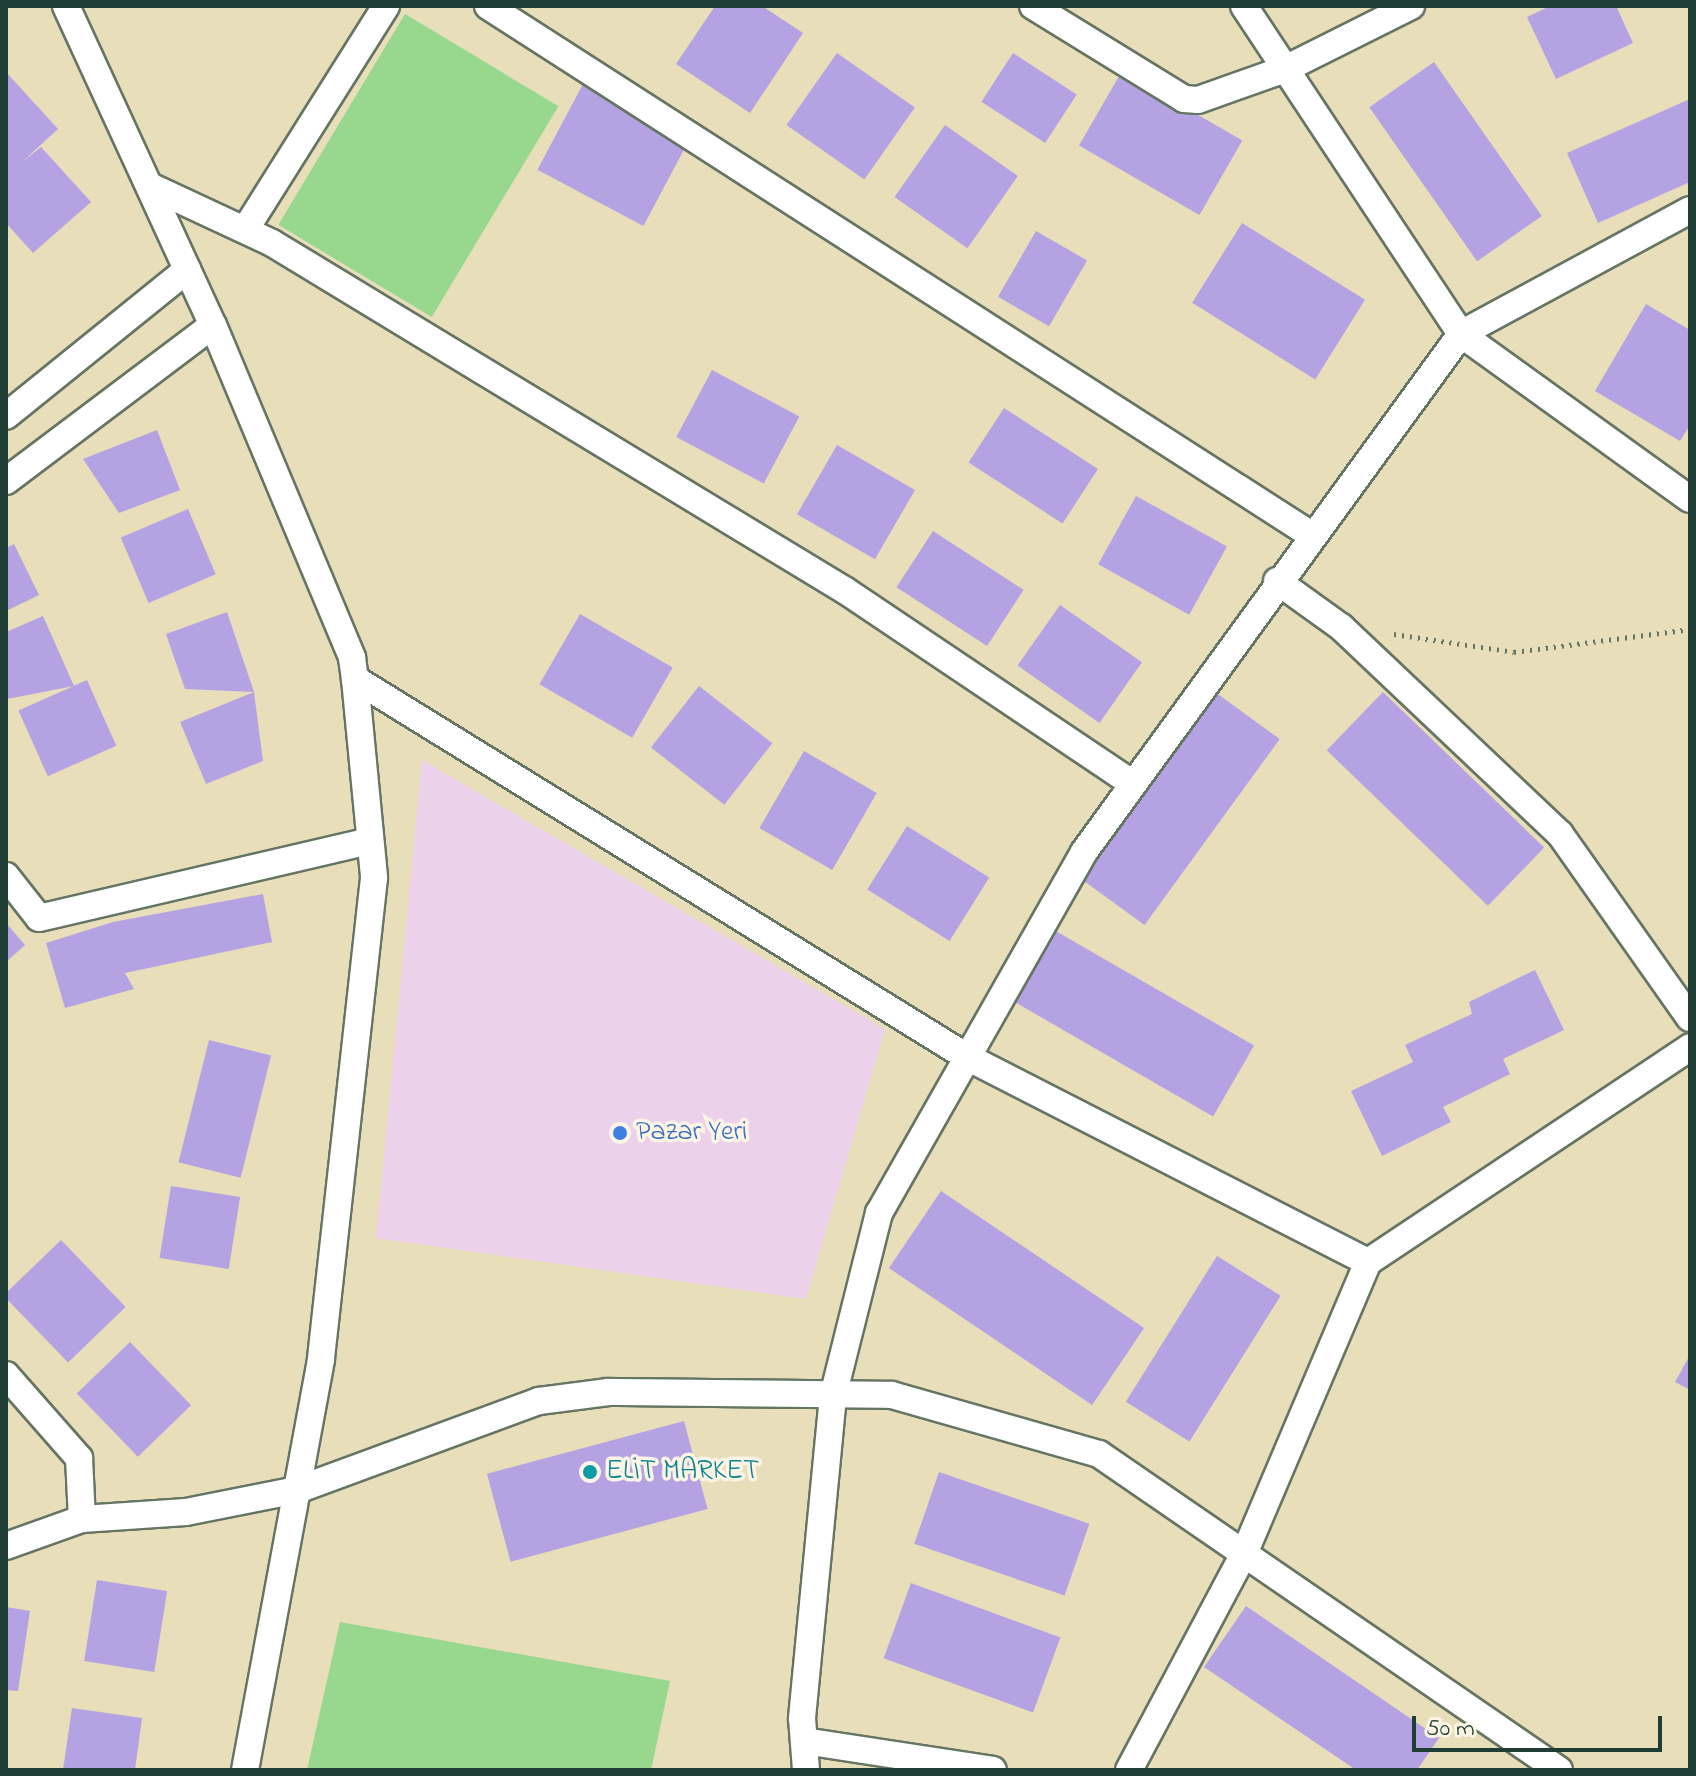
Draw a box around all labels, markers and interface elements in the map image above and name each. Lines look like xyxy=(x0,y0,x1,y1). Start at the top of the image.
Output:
place label: Pazar Yeri xyxy=(636,1116,747,1150)
marker: Pazar Yeri xyxy=(611,1124,629,1142)
place label: ELİT MARKET xyxy=(606,1455,759,1489)
marker: ELİT MARKET xyxy=(581,1463,599,1481)
scale bar xyxy=(1416,1700,1666,1750)
text: 50 m xyxy=(1426,1712,1475,1747)

